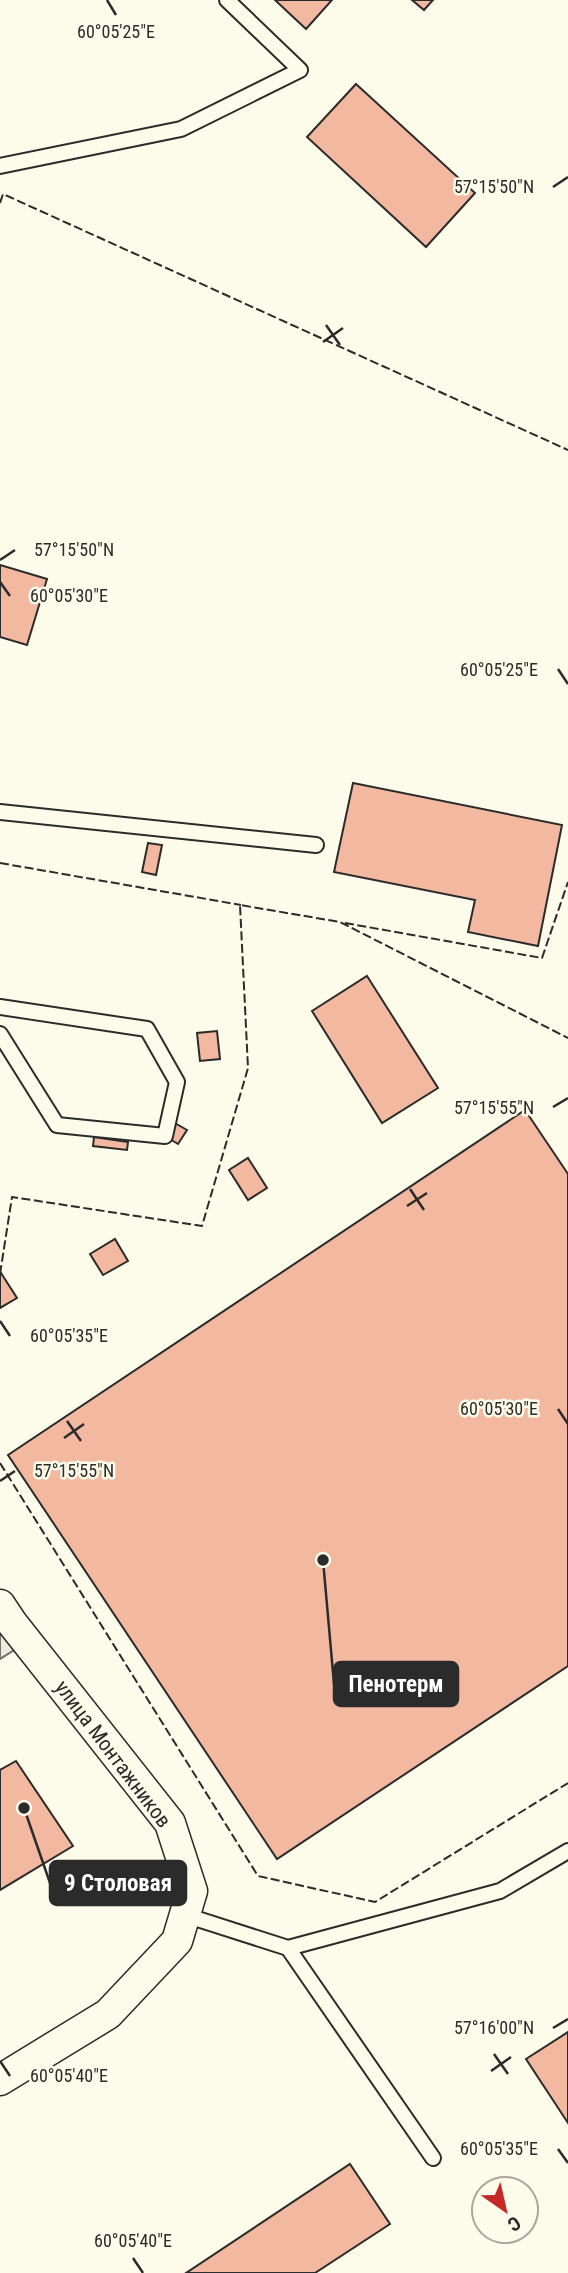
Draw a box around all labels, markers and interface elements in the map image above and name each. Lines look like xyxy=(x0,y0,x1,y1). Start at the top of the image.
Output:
text: 60°05'25"E xyxy=(77,21,155,42)
text: 57°15'50"N xyxy=(454,176,534,197)
text: 57°15'50"N xyxy=(34,539,114,560)
text: 60°05'30"E xyxy=(30,585,108,606)
text: 60°05'25"E xyxy=(460,659,538,680)
text: 57°15'55"N xyxy=(454,1097,534,1118)
text: 60°05'35"E xyxy=(30,1325,108,1346)
text: 60°05'30"E xyxy=(460,1398,538,1419)
text: 57°15'55"N xyxy=(34,1460,114,1481)
callout: Пенотерм xyxy=(334,1662,458,1706)
text: Пенотерм xyxy=(348,1671,444,1698)
street label: улица Монтажников xyxy=(50,1676,176,1832)
callout: 9 Столовая xyxy=(50,1861,186,1905)
text: 9 Столовая xyxy=(64,1870,172,1897)
text: 57°16'00"N xyxy=(454,2017,534,2038)
text: 60°05'40"E xyxy=(30,2065,108,2086)
text: 60°05'35"E xyxy=(460,2138,538,2159)
north arrow xyxy=(470,2175,540,2245)
text: С xyxy=(503,2211,525,2236)
text: 60°05'40"E xyxy=(94,2230,172,2251)

